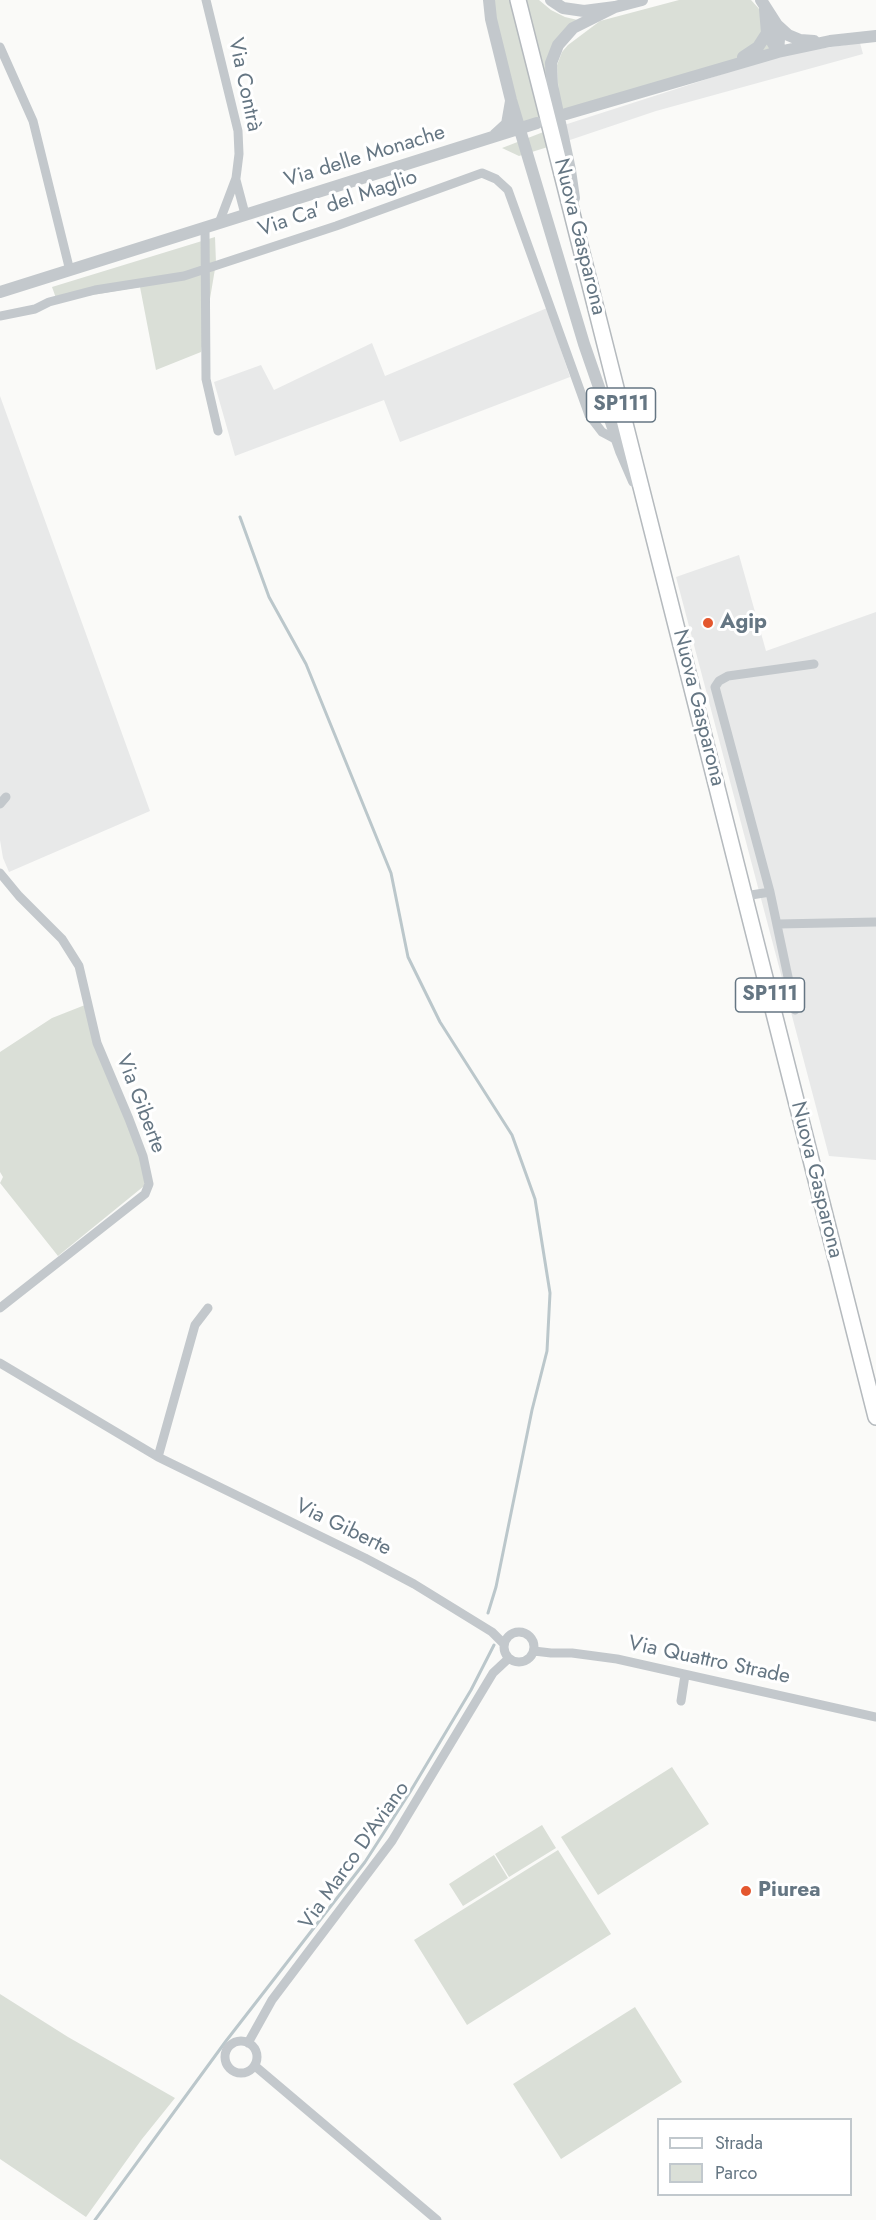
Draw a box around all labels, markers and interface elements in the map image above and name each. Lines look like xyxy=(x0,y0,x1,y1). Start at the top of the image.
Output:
street label: Via Contrà xyxy=(222,36,266,134)
street label: Via delle Monache xyxy=(282,121,448,193)
street label: Nuova Gasparona xyxy=(547,156,611,318)
street label: Via Ca' del Maglio xyxy=(255,165,421,243)
road number: SP111 xyxy=(586,388,656,422)
place label: Agip xyxy=(720,610,767,636)
marker: Agip xyxy=(701,616,715,630)
street label: Nuova Gasparona xyxy=(666,627,730,789)
road number: SP111 xyxy=(736,978,804,1012)
street label: Via Giberte xyxy=(110,1051,170,1157)
street label: Nuova Gasparona xyxy=(784,1099,848,1261)
street label: Via Giberte xyxy=(291,1494,395,1562)
street label: Via Quattro Strade xyxy=(626,1632,792,1690)
street label: Via Marco D'Aviano xyxy=(295,1777,415,1935)
place label: Piurea xyxy=(758,1878,821,1904)
marker: Piurea xyxy=(739,1884,753,1898)
legend xyxy=(657,2118,852,2196)
text: Strada xyxy=(715,2130,763,2156)
text: Parco xyxy=(715,2160,757,2186)

